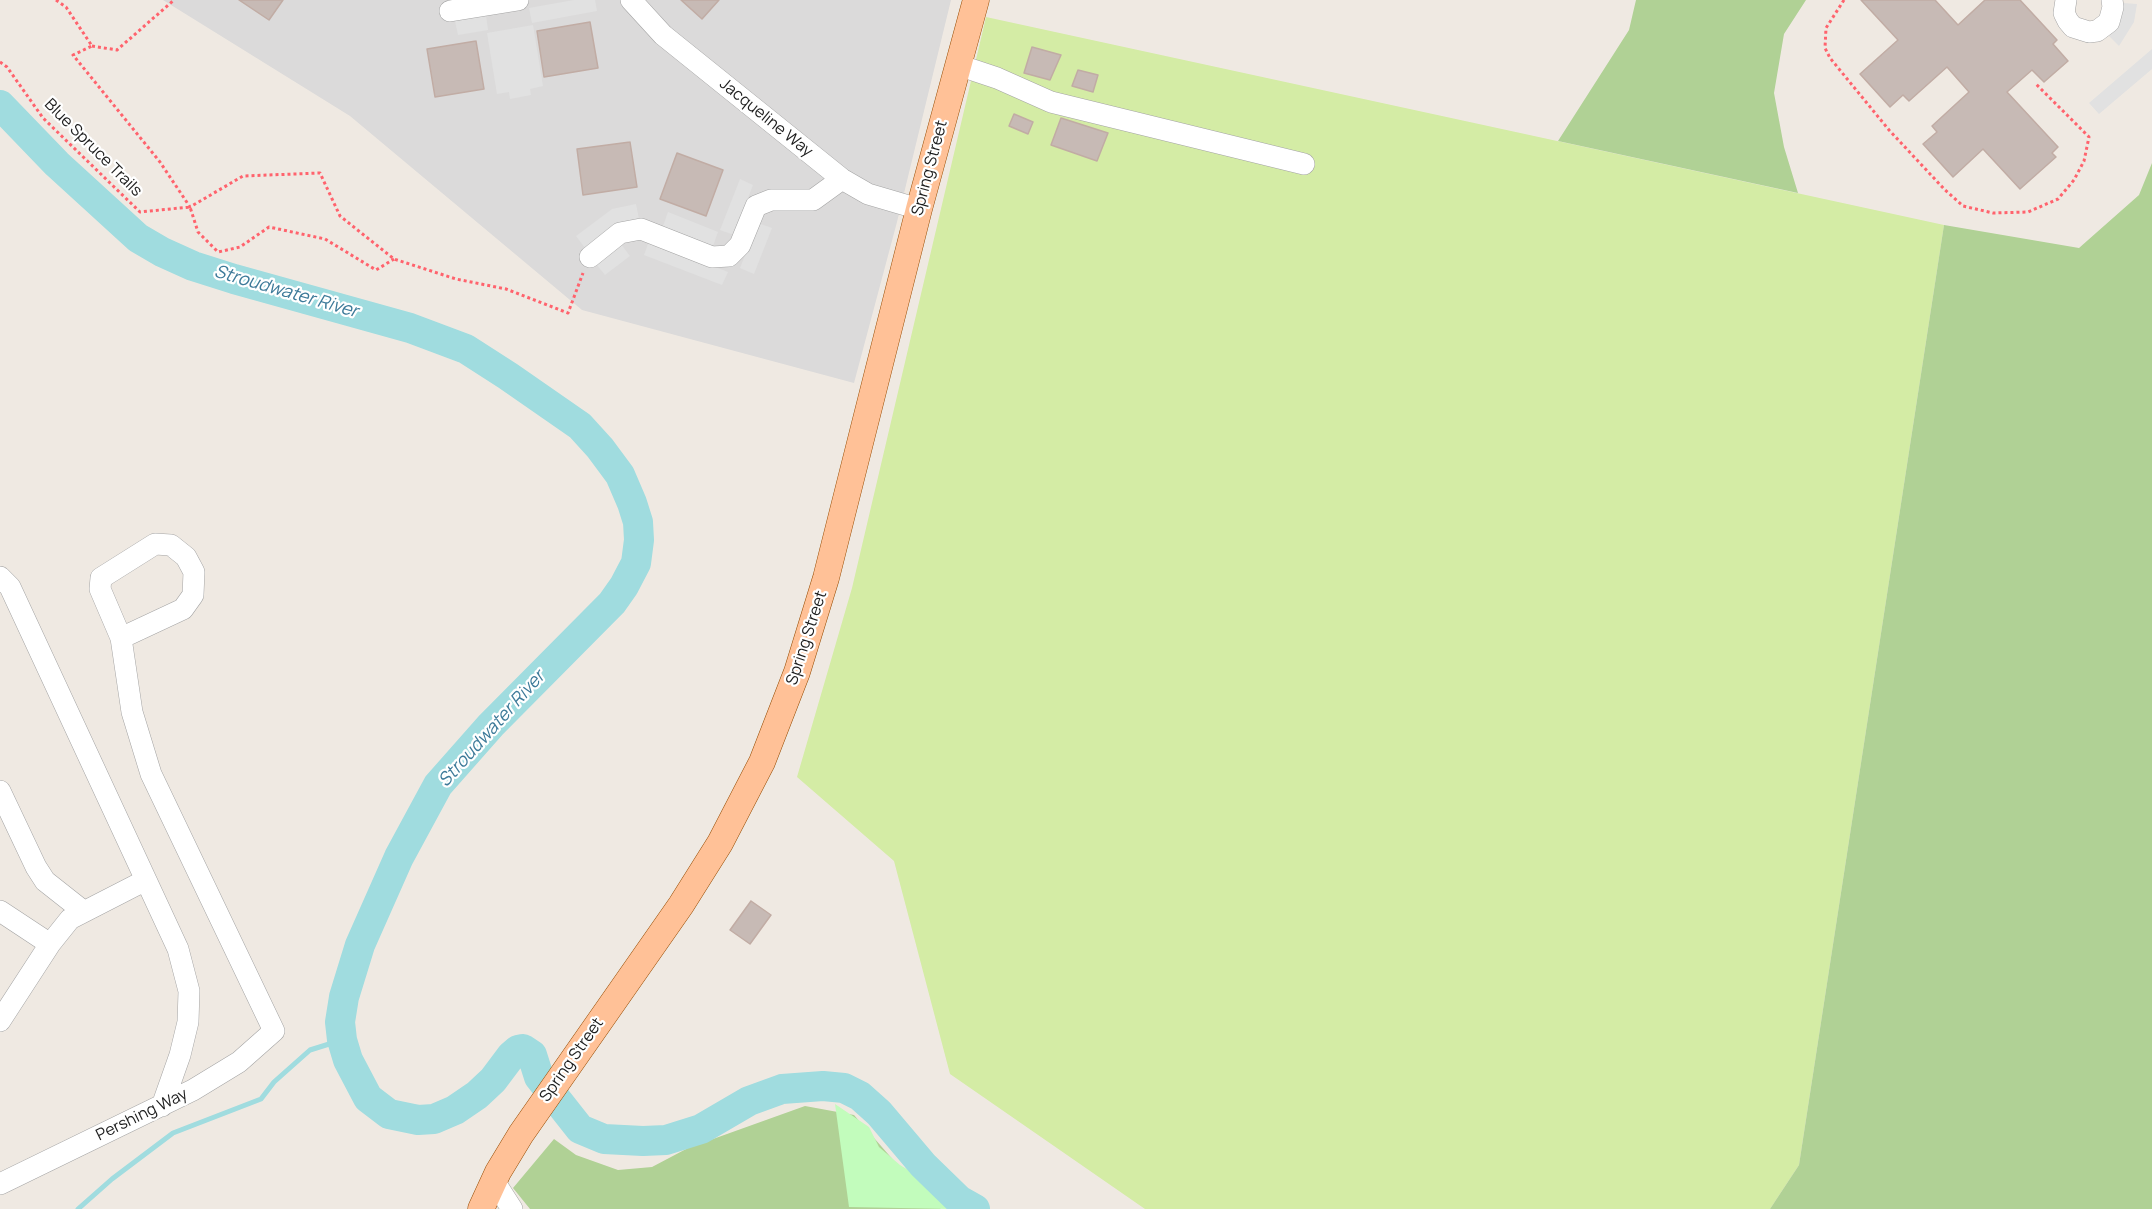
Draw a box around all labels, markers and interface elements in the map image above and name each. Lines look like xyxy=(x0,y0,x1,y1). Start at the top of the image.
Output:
street label: Jacqueline Way xyxy=(716,75,816,161)
street label: Blue Spruce Trails xyxy=(40,95,146,201)
street label: Spring Street xyxy=(908,118,952,218)
water label: Stroudwater River xyxy=(212,261,360,323)
street label: Spring Street xyxy=(783,588,831,688)
water label: Stroudwater River xyxy=(434,667,550,791)
street label: Spring Street xyxy=(536,1014,608,1106)
street label: Pershing Way xyxy=(93,1085,191,1145)

